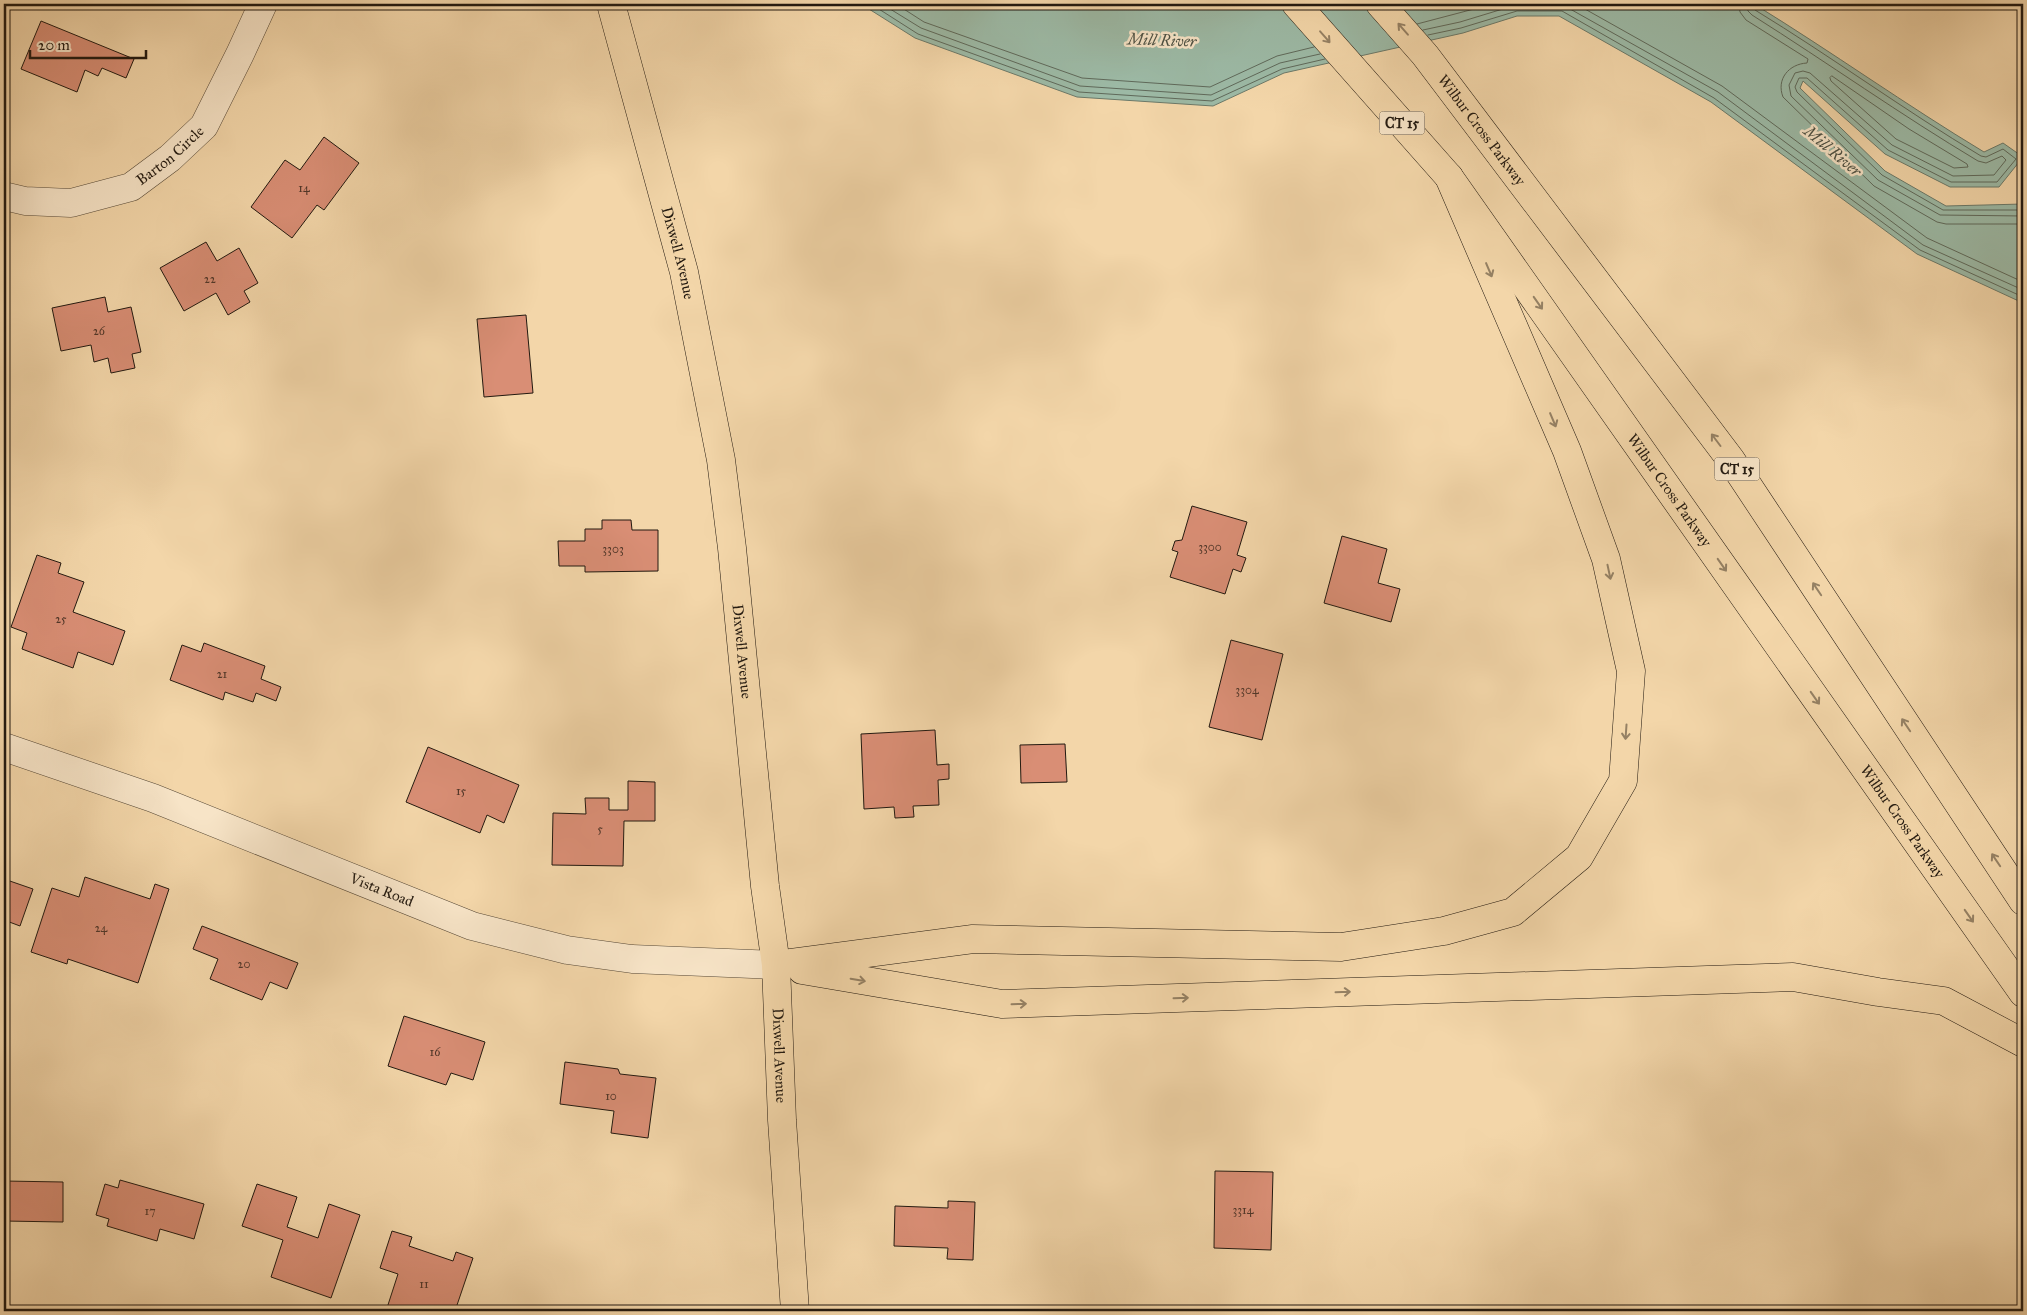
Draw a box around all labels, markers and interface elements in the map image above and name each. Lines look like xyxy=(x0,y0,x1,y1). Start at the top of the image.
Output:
one-way arrow xyxy=(1397,23,1409,36)
scale bar xyxy=(30,28,146,60)
water label: Mill River xyxy=(1125,29,1198,51)
one-way arrow xyxy=(1319,30,1331,43)
text: 20 m xyxy=(38,36,70,54)
street label: Wilbur Cross Parkway xyxy=(1434,71,1530,190)
road number: CT 15 xyxy=(1380,112,1424,134)
water label: Mill River xyxy=(1799,120,1866,181)
street label: Barton Circle xyxy=(133,122,208,189)
house number: 14 xyxy=(298,181,310,195)
street label: Dixwell Avenue xyxy=(658,205,698,301)
one-way arrow xyxy=(1485,262,1495,277)
house number: 22 xyxy=(204,272,216,286)
one-way arrow xyxy=(1533,296,1543,310)
house number: 26 xyxy=(93,324,106,338)
one-way arrow xyxy=(1549,412,1559,427)
street label: Wilbur Cross Parkway xyxy=(1623,430,1716,551)
one-way arrow xyxy=(1711,433,1721,447)
road number: CT 15 xyxy=(1714,458,1760,480)
house number: 3300 xyxy=(1198,540,1222,554)
house number: 3303 xyxy=(602,542,624,556)
one-way arrow xyxy=(1717,557,1727,571)
one-way arrow xyxy=(1605,564,1614,580)
one-way arrow xyxy=(1811,583,1821,597)
street label: Dixwell Avenue xyxy=(729,603,756,700)
house number: 25 xyxy=(55,612,67,626)
house number: 21 xyxy=(217,667,228,681)
house number: 3304 xyxy=(1235,683,1259,697)
one-way arrow xyxy=(1810,690,1820,704)
one-way arrow xyxy=(1901,718,1911,732)
one-way arrow xyxy=(1622,724,1631,740)
street label: Wilbur Cross Parkway xyxy=(1856,761,1949,882)
house number: 15 xyxy=(456,784,467,798)
house number: 5 xyxy=(597,822,603,836)
one-way arrow xyxy=(1991,853,2001,867)
street label: Vista Road xyxy=(346,869,417,911)
one-way arrow xyxy=(1964,909,1974,923)
house number: 24 xyxy=(95,921,108,935)
house number: 20 xyxy=(238,957,250,971)
one-way arrow xyxy=(850,975,866,985)
one-way arrow xyxy=(1335,988,1351,997)
one-way arrow xyxy=(1172,993,1189,1003)
one-way arrow xyxy=(1010,999,1026,1008)
street label: Dixwell Avenue xyxy=(769,1008,790,1103)
house number: 16 xyxy=(430,1045,441,1059)
house number: 10 xyxy=(605,1089,617,1103)
house number: 3314 xyxy=(1232,1203,1254,1217)
house number: 17 xyxy=(144,1204,156,1218)
house number: 11 xyxy=(419,1277,429,1291)

